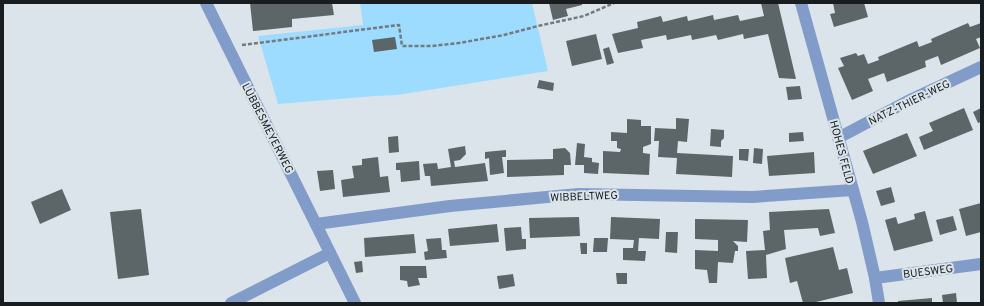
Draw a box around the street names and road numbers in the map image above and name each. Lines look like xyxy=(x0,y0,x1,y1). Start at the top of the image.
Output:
street label: NATZ-THIER-WEG xyxy=(866,77,953,129)
street label: LÜBBESMEYERWEG xyxy=(238,80,297,176)
street label: HOHES FELD xyxy=(826,119,856,186)
street label: WIBBELTWEG xyxy=(550,189,618,205)
street label: BUESWEG xyxy=(902,262,954,282)

